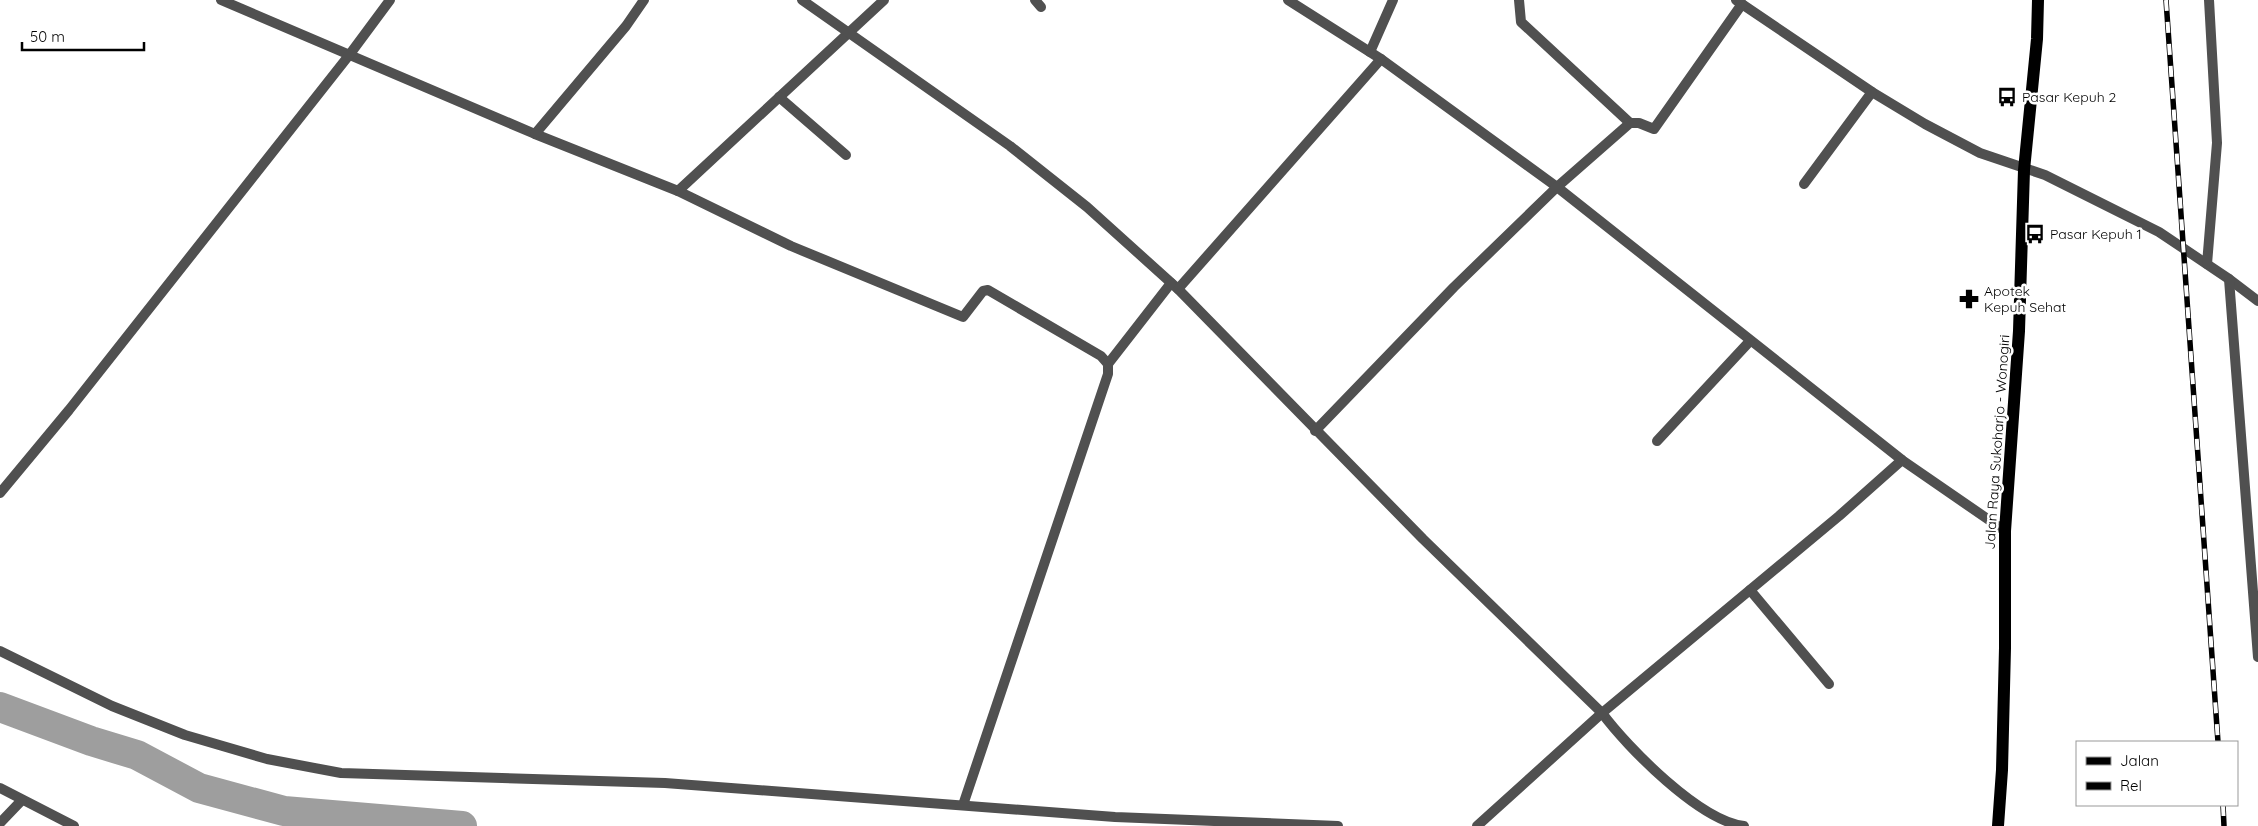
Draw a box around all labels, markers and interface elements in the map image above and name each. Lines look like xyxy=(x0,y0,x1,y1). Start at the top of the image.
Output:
scale bar xyxy=(22,20,145,52)
text: 50 m xyxy=(30,27,65,46)
bus stop icon: Pasar Kepuh 2 xyxy=(1996,86,2018,108)
place label: Pasar Kepuh 2 xyxy=(2022,88,2116,106)
bus stop icon: Pasar Kepuh 1 xyxy=(2024,223,2046,245)
place label: Pasar Kepuh 1 xyxy=(2050,225,2142,243)
place label: Apotek Kepuh Sehat xyxy=(1984,282,2067,316)
pharmacy icon: Apotek Kepuh Sehat xyxy=(1958,288,1980,310)
street label: Jalan Raya Sukoharjo - Wonogiri xyxy=(1981,334,2013,550)
legend xyxy=(2076,741,2238,806)
text: Jalan xyxy=(2120,751,2159,770)
text: Rel xyxy=(2120,776,2142,795)

